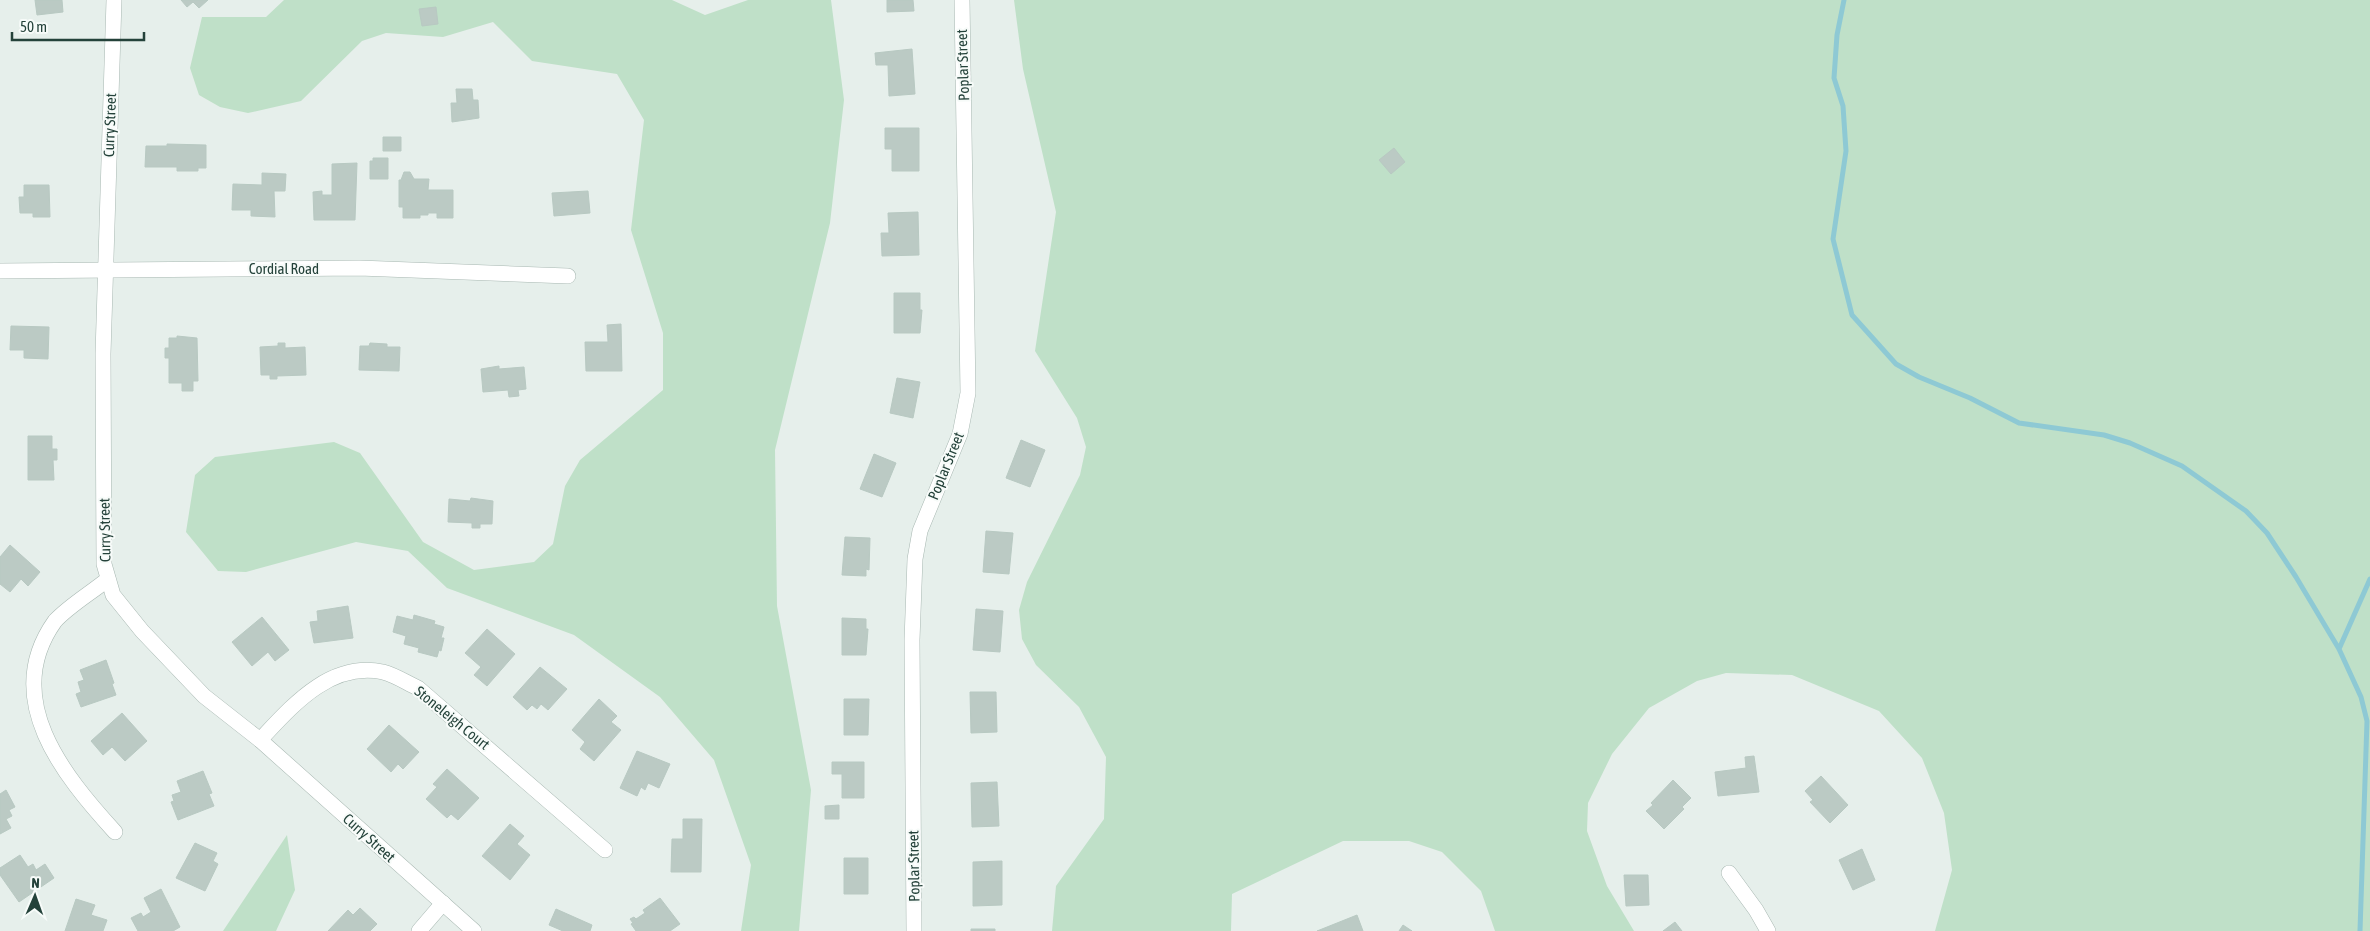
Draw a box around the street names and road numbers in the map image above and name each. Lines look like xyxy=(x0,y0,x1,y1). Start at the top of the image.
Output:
street label: Poplar Street xyxy=(953,29,972,101)
street label: Curry Street xyxy=(100,93,119,157)
street label: Cordial Road xyxy=(249,260,319,277)
street label: Poplar Street xyxy=(924,429,967,502)
street label: Curry Street xyxy=(95,498,114,562)
street label: Stoneleigh Court xyxy=(412,682,493,753)
street label: Curry Street xyxy=(340,810,399,865)
street label: Poplar Street xyxy=(904,830,923,902)

